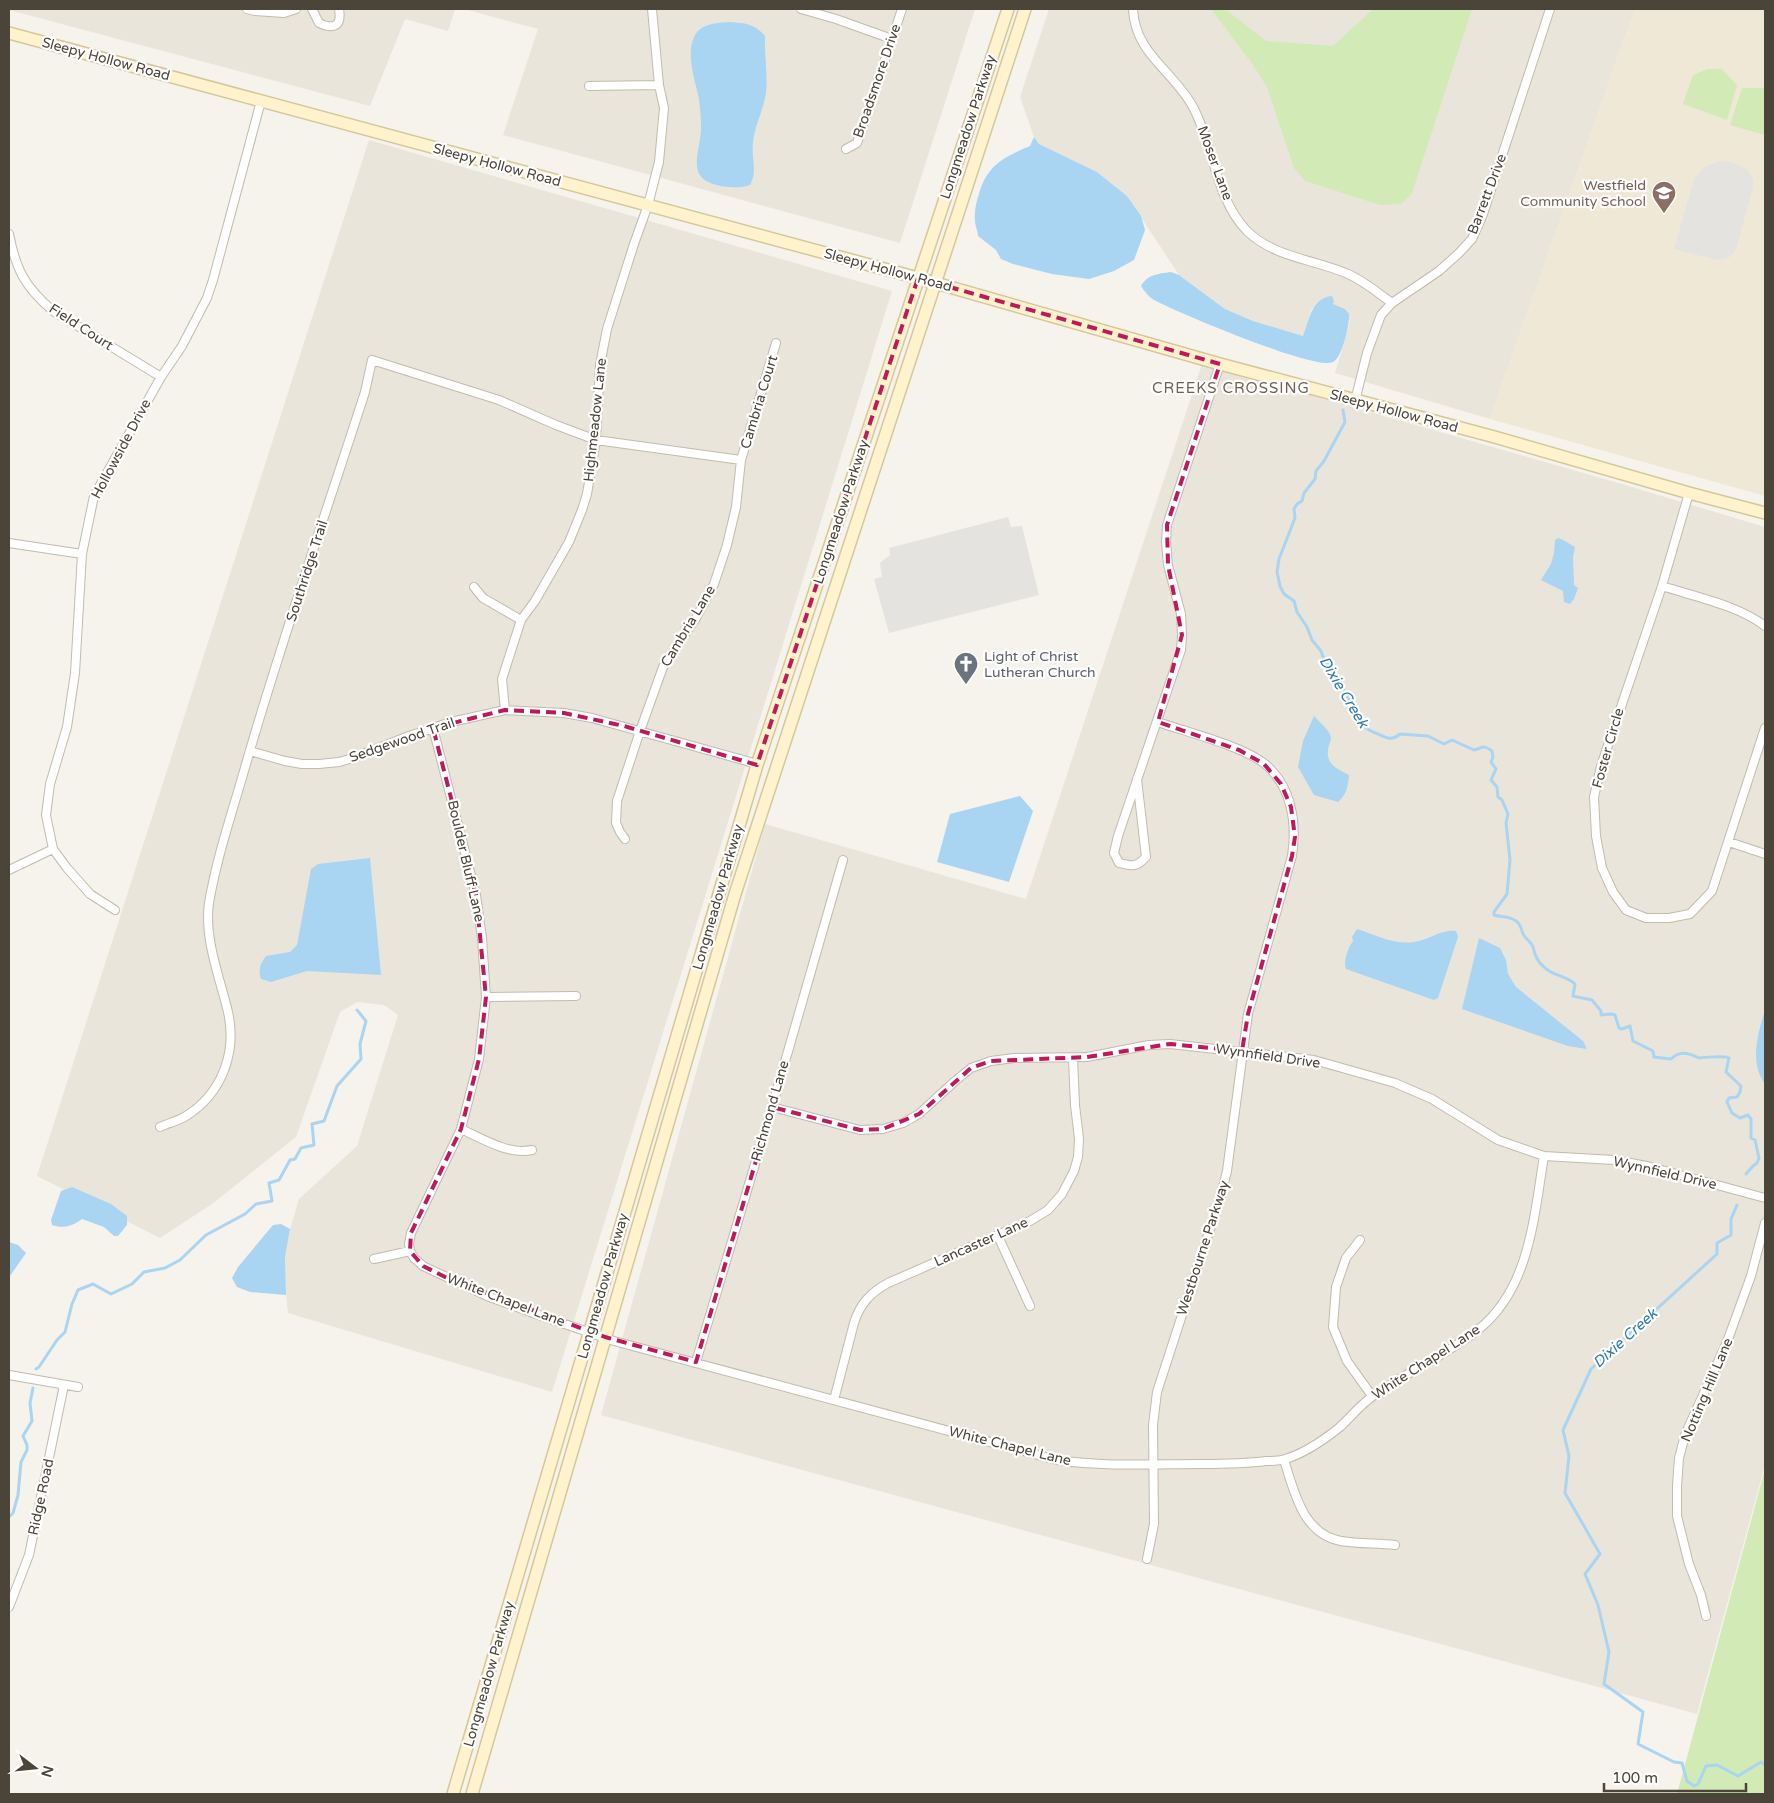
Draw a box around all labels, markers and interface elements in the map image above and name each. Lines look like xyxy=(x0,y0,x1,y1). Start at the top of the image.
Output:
street label: Broadsmore Drive xyxy=(850,22,904,140)
street label: Sleepy Hollow Road xyxy=(40,34,172,84)
street label: Longmeadow Parkway xyxy=(937,52,1000,201)
street label: Moser Lane xyxy=(1194,124,1236,203)
street label: Sleepy Hollow Road xyxy=(431,140,563,190)
street label: Barrett Drive xyxy=(1464,151,1510,237)
place label: Westfield Community School xyxy=(1520,177,1646,210)
school or university icon: Westfield Community School xyxy=(1651,180,1677,214)
street label: Sleepy Hollow Road xyxy=(822,245,954,295)
street label: Field Court xyxy=(46,300,117,354)
street label: Cambria Court xyxy=(737,353,781,451)
street label: Highmeadow Lane xyxy=(580,357,610,483)
district label: CREEKS CROSSING xyxy=(1152,379,1310,397)
street label: Sleepy Hollow Road xyxy=(1328,386,1460,436)
street label: Hollowside Drive xyxy=(88,396,154,502)
street label: Longmeadow Parkway xyxy=(810,437,873,586)
street label: Southridge Trail xyxy=(283,518,331,624)
street label: Cambria Lane xyxy=(657,582,719,670)
place label: Light of Christ Lutheran Church xyxy=(984,648,1096,681)
church icon: Light of Christ Lutheran Church xyxy=(953,651,979,685)
water label: Dixie Creek xyxy=(1316,653,1373,733)
street label: Foster Circle xyxy=(1588,706,1628,790)
street label: Sedgewood Trail xyxy=(347,714,457,766)
street label: Boulder Bluff Lane xyxy=(444,798,488,924)
street label: Longmeadow Parkway xyxy=(689,822,747,972)
street label: Wynnfield Drive xyxy=(1214,1040,1322,1072)
street label: Richmond Lane xyxy=(747,1059,793,1163)
street label: Wynnfield Drive xyxy=(1612,1153,1718,1193)
street label: Westbourne Parkway xyxy=(1173,1178,1233,1318)
street label: Longmeadow Parkway xyxy=(574,1211,632,1361)
street label: Lancaster Lane xyxy=(931,1214,1031,1270)
street label: White Chapel Lane xyxy=(444,1270,568,1330)
water label: Dixie Creek xyxy=(1589,1303,1662,1371)
street label: White Chapel Lane xyxy=(1369,1321,1483,1403)
street label: Notting Hill Lane xyxy=(1677,1335,1737,1445)
street label: White Chapel Lane xyxy=(947,1423,1073,1469)
street label: Ridge Road xyxy=(25,1457,57,1537)
street label: Longmeadow Parkway xyxy=(460,1599,518,1749)
north arrow xyxy=(10,1743,60,1793)
scale bar xyxy=(1604,1760,1746,1792)
text: N xyxy=(37,1764,57,1779)
text: 100 m xyxy=(1612,1769,1658,1787)

